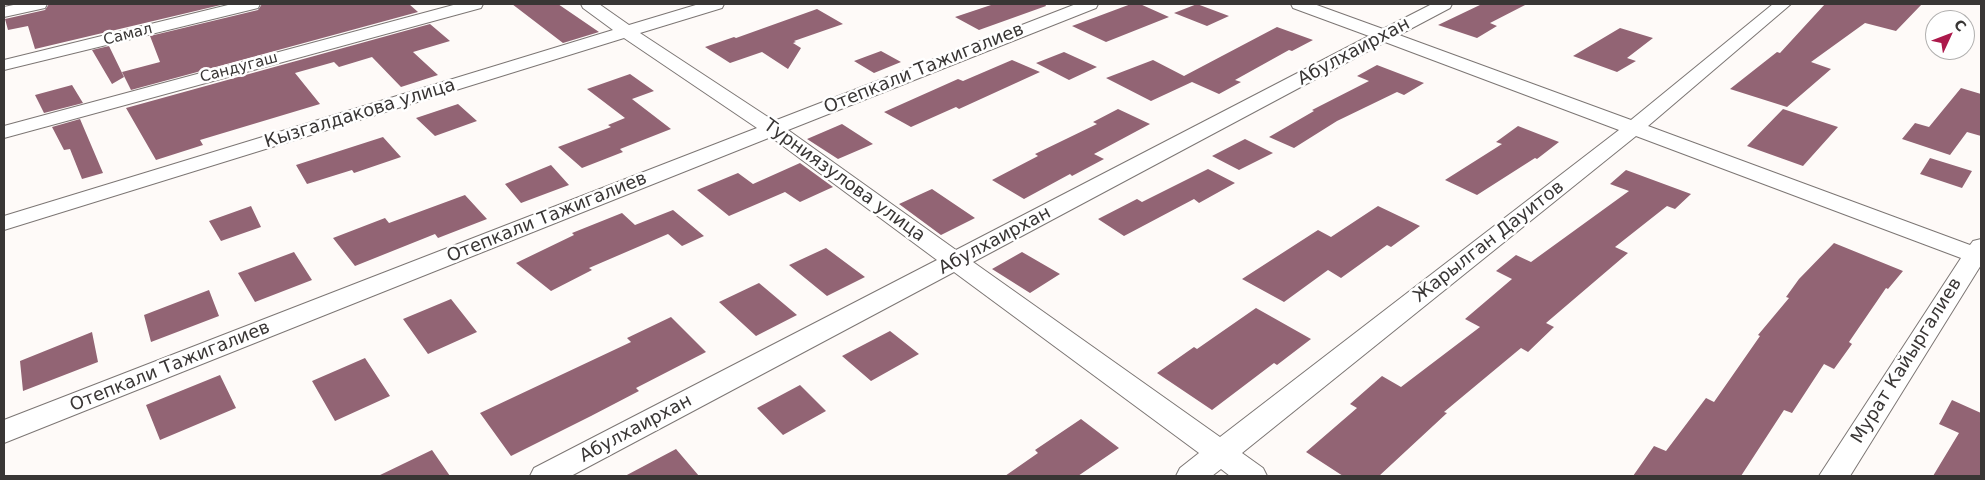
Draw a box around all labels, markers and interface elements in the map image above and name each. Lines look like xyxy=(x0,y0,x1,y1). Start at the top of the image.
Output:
north arrow xyxy=(1925,10,1975,60)
street label: Абулхаирхан xyxy=(1294,13,1414,91)
text: С xyxy=(1951,16,1970,35)
street label: Отепкали Тажигалиев xyxy=(821,19,1027,119)
street label: Самал xyxy=(102,20,154,50)
street label: Сандугаш xyxy=(198,49,280,87)
street label: Кызгалдакова улица xyxy=(262,75,458,153)
street label: Турниязулова улица xyxy=(759,115,929,247)
street label: Отепкали Тажигалиев xyxy=(444,168,650,268)
street label: Жарылган Дауитов xyxy=(1409,177,1569,307)
street label: Абулхаирхан xyxy=(935,202,1055,280)
street label: Мурат Кайыргалиев xyxy=(1847,274,1967,448)
street label: Отепкали Тажигалиев xyxy=(67,317,273,417)
street label: Абулхаирхан xyxy=(576,390,696,468)

